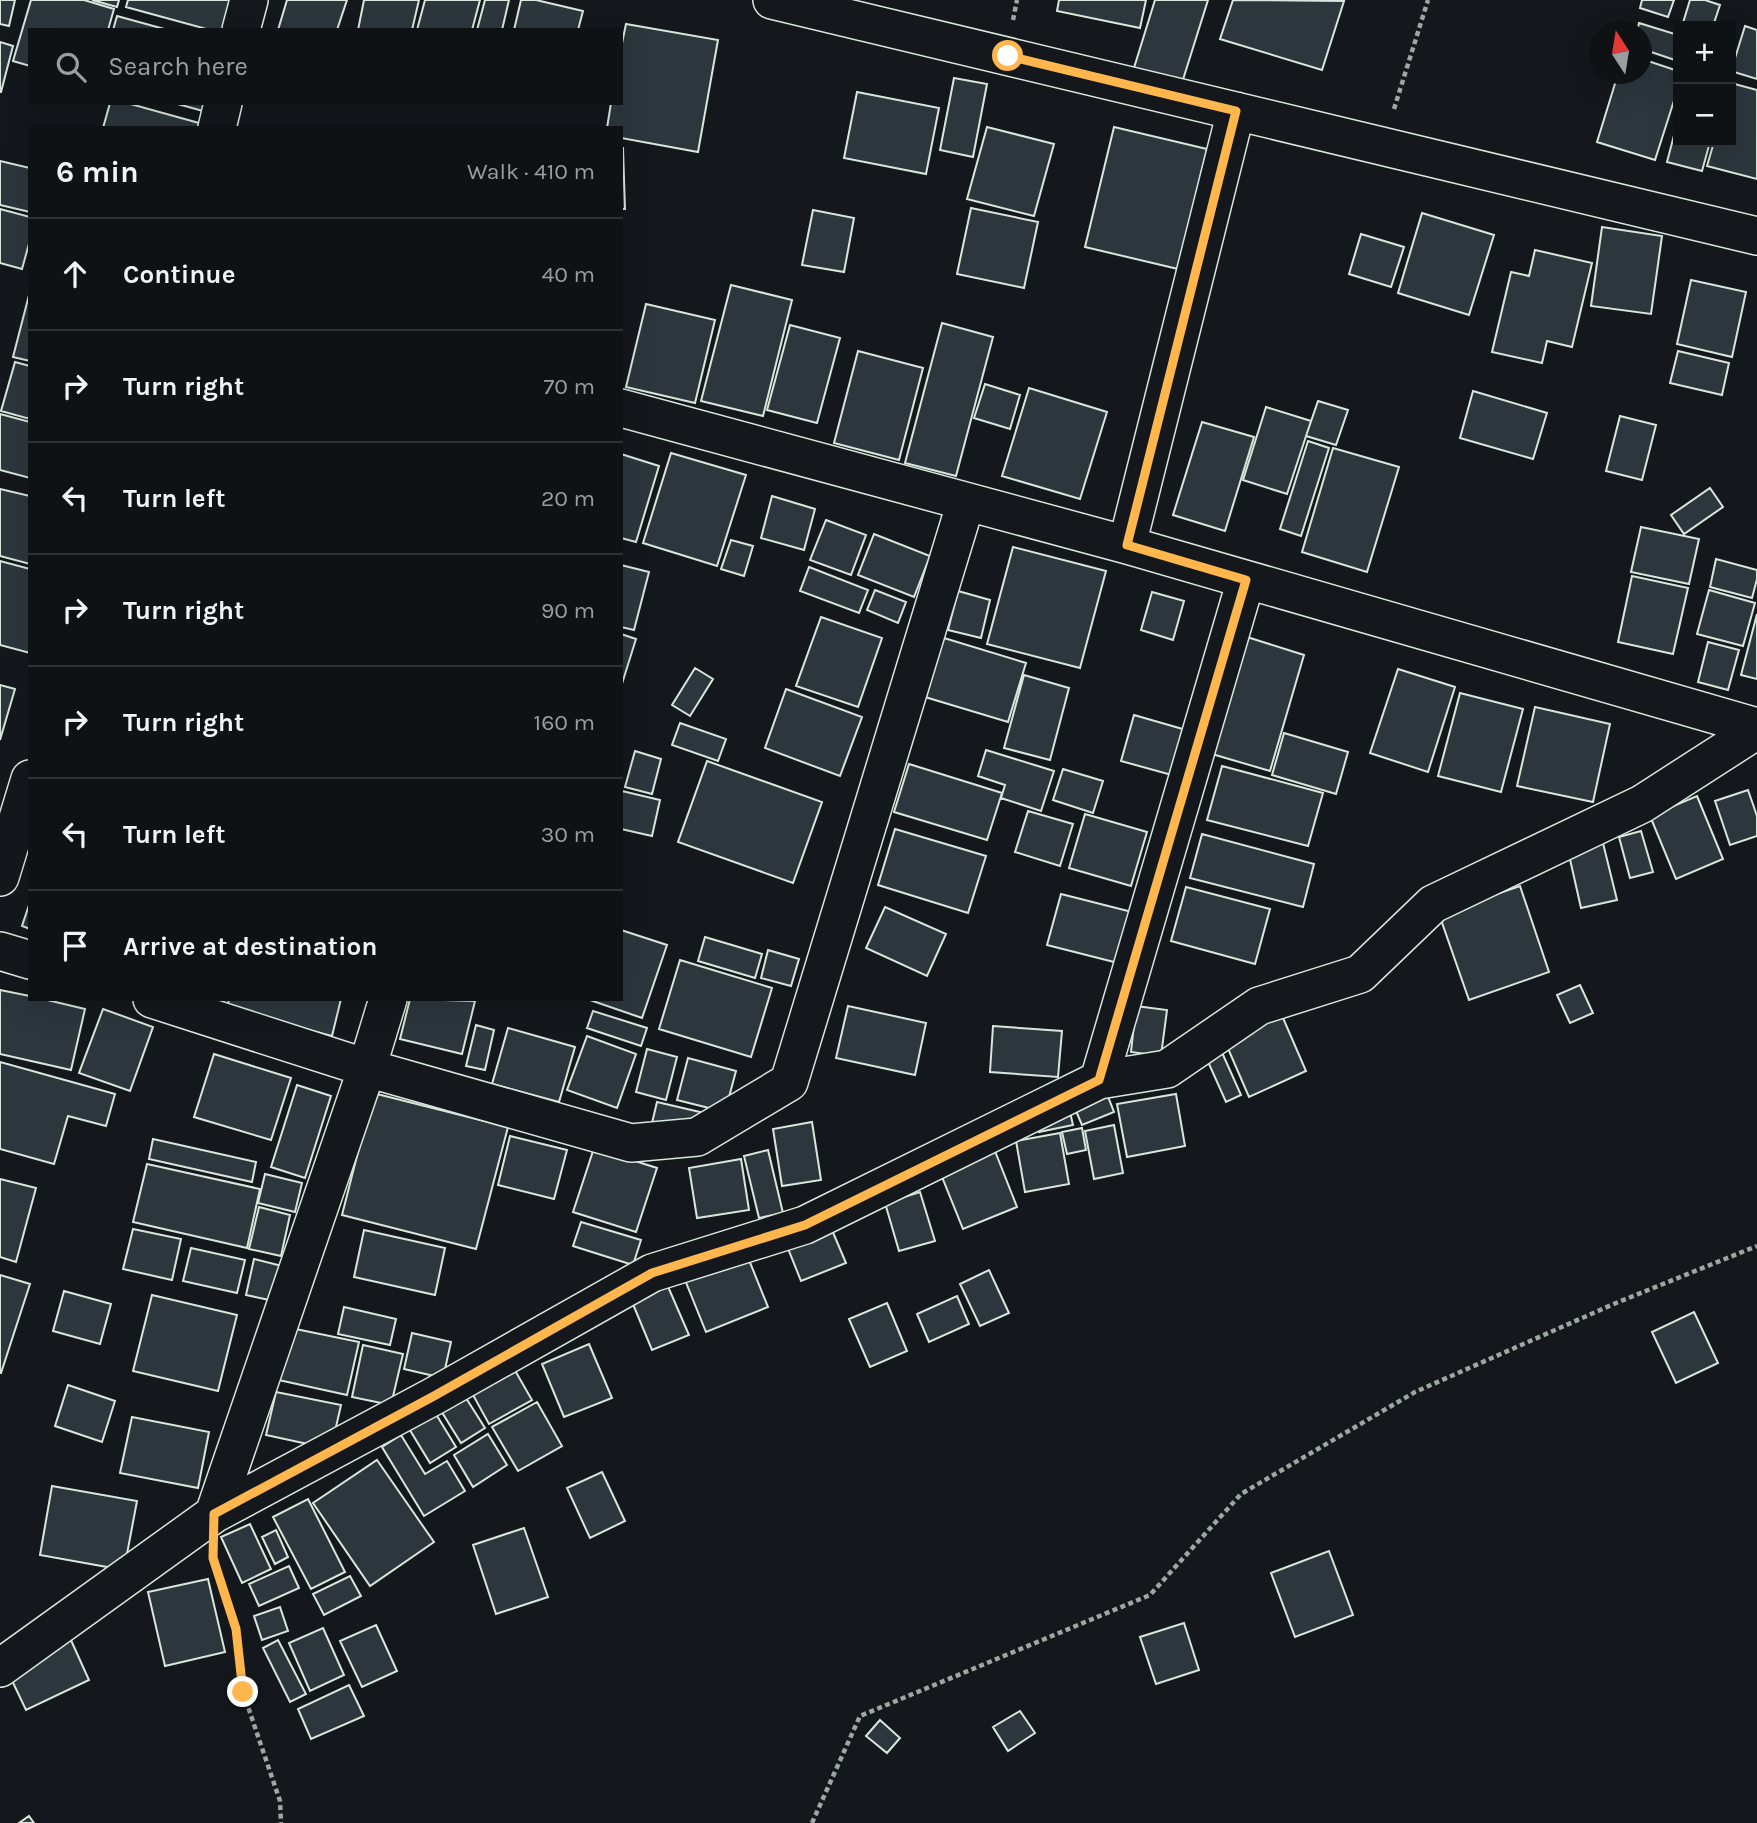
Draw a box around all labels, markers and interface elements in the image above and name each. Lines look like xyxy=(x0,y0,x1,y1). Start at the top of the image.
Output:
north arrow xyxy=(1589,21,1652,84)
map controls xyxy=(1673,21,1736,147)
button: + xyxy=(1673,21,1736,84)
search box xyxy=(28,28,623,105)
route start xyxy=(992,40,1023,71)
icon: search xyxy=(52,48,90,86)
text: Search here xyxy=(108,51,248,82)
button: − xyxy=(1673,84,1736,147)
text: 6 min xyxy=(56,154,139,190)
text: Walk · 410 m xyxy=(467,158,595,185)
icon: ahead xyxy=(56,255,94,293)
text: Continue xyxy=(123,259,235,290)
text: 40 m xyxy=(542,261,595,288)
icon: right xyxy=(56,367,94,405)
text: Turn right xyxy=(123,371,244,402)
text: 70 m xyxy=(544,373,595,400)
icon: left xyxy=(56,479,94,517)
text: Turn left xyxy=(123,483,225,514)
text: 20 m xyxy=(541,485,595,512)
icon: right xyxy=(56,591,94,629)
text: Turn right xyxy=(123,595,244,626)
text: 90 m xyxy=(541,597,595,624)
icon: right xyxy=(56,703,94,741)
text: Turn right xyxy=(123,707,244,738)
text: 160 m xyxy=(534,709,595,736)
icon: left xyxy=(56,815,94,853)
text: Turn left xyxy=(123,819,225,850)
text: 30 m xyxy=(541,821,595,848)
icon: arrive xyxy=(56,927,94,965)
text: Arrive at destination xyxy=(123,931,377,962)
route end xyxy=(227,1676,258,1707)

